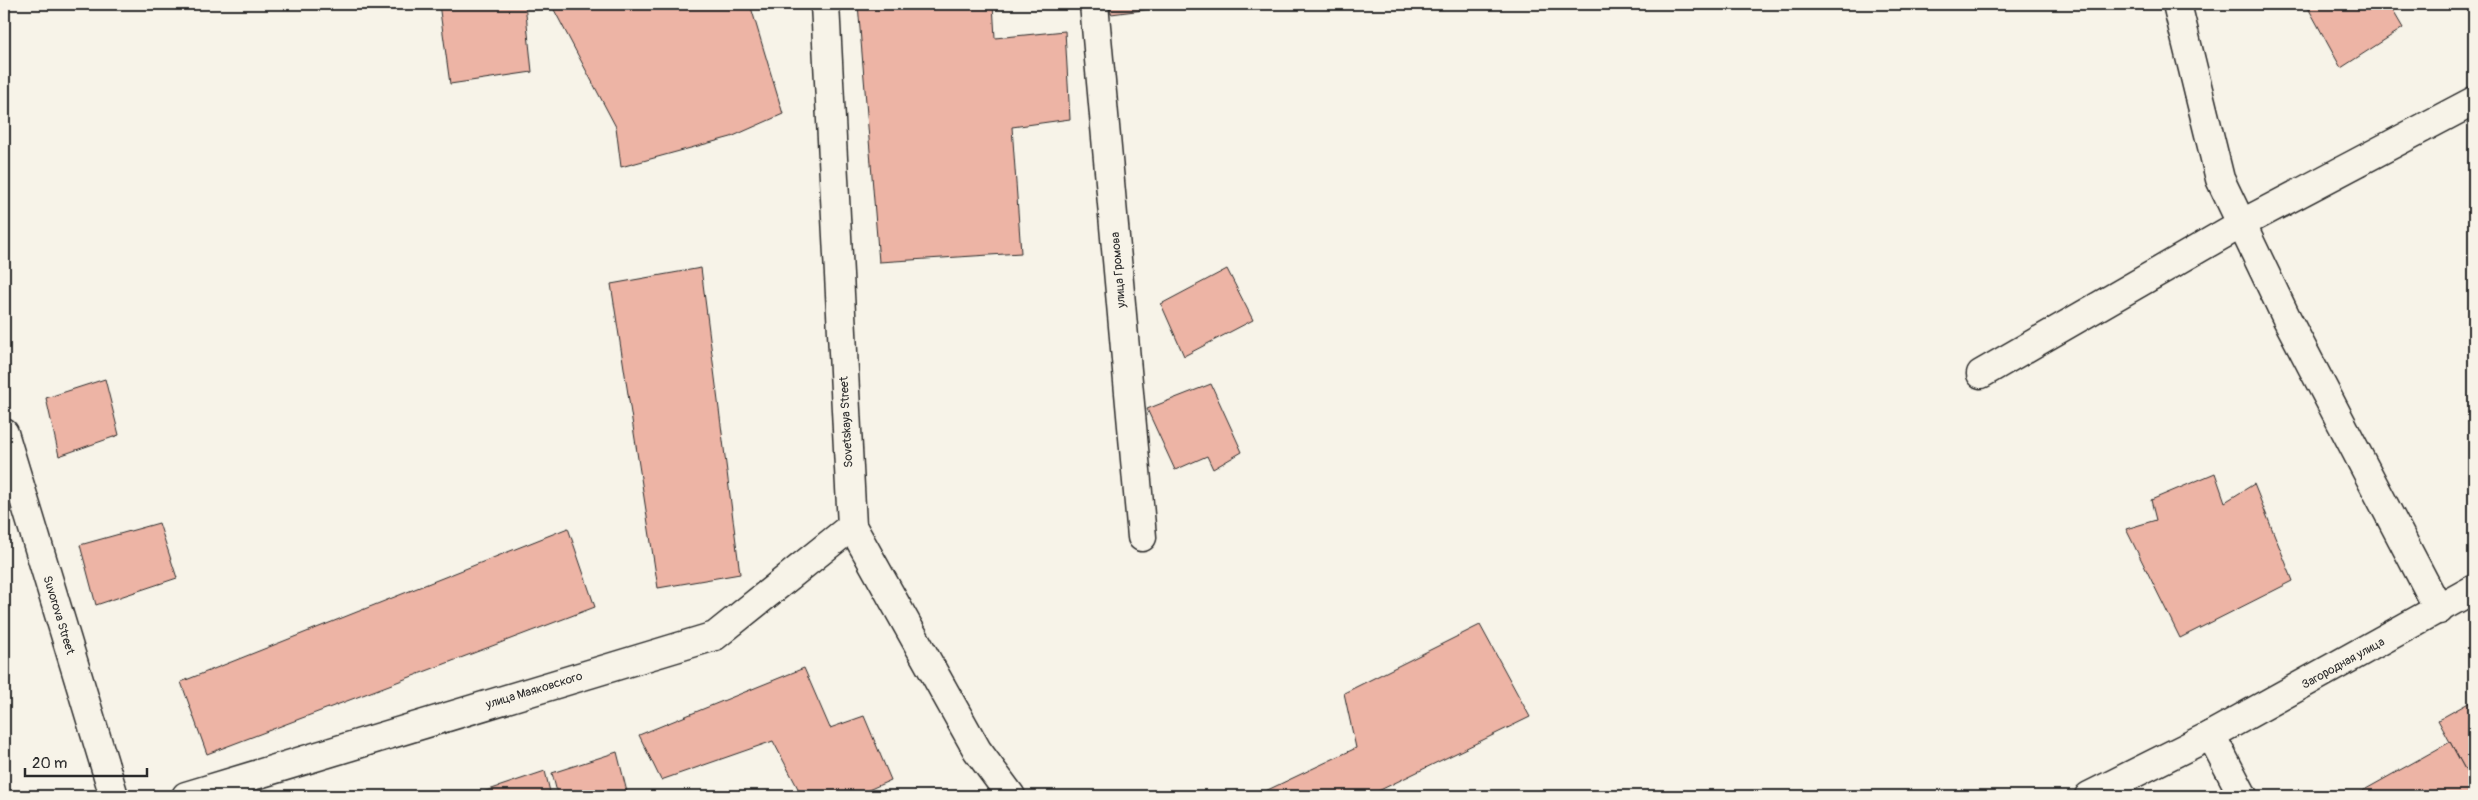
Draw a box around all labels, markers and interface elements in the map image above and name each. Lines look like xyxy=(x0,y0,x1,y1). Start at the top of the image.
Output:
street label: улица Громова xyxy=(1108,231,1129,310)
street label: Sovetskaya Street xyxy=(837,376,856,468)
street label: Suvorova Street xyxy=(39,574,78,656)
street label: Загородная улица xyxy=(2299,634,2388,692)
street label: улица Маяковского xyxy=(483,669,585,713)
scale bar xyxy=(25,745,148,777)
text: 20 m xyxy=(32,754,67,773)

